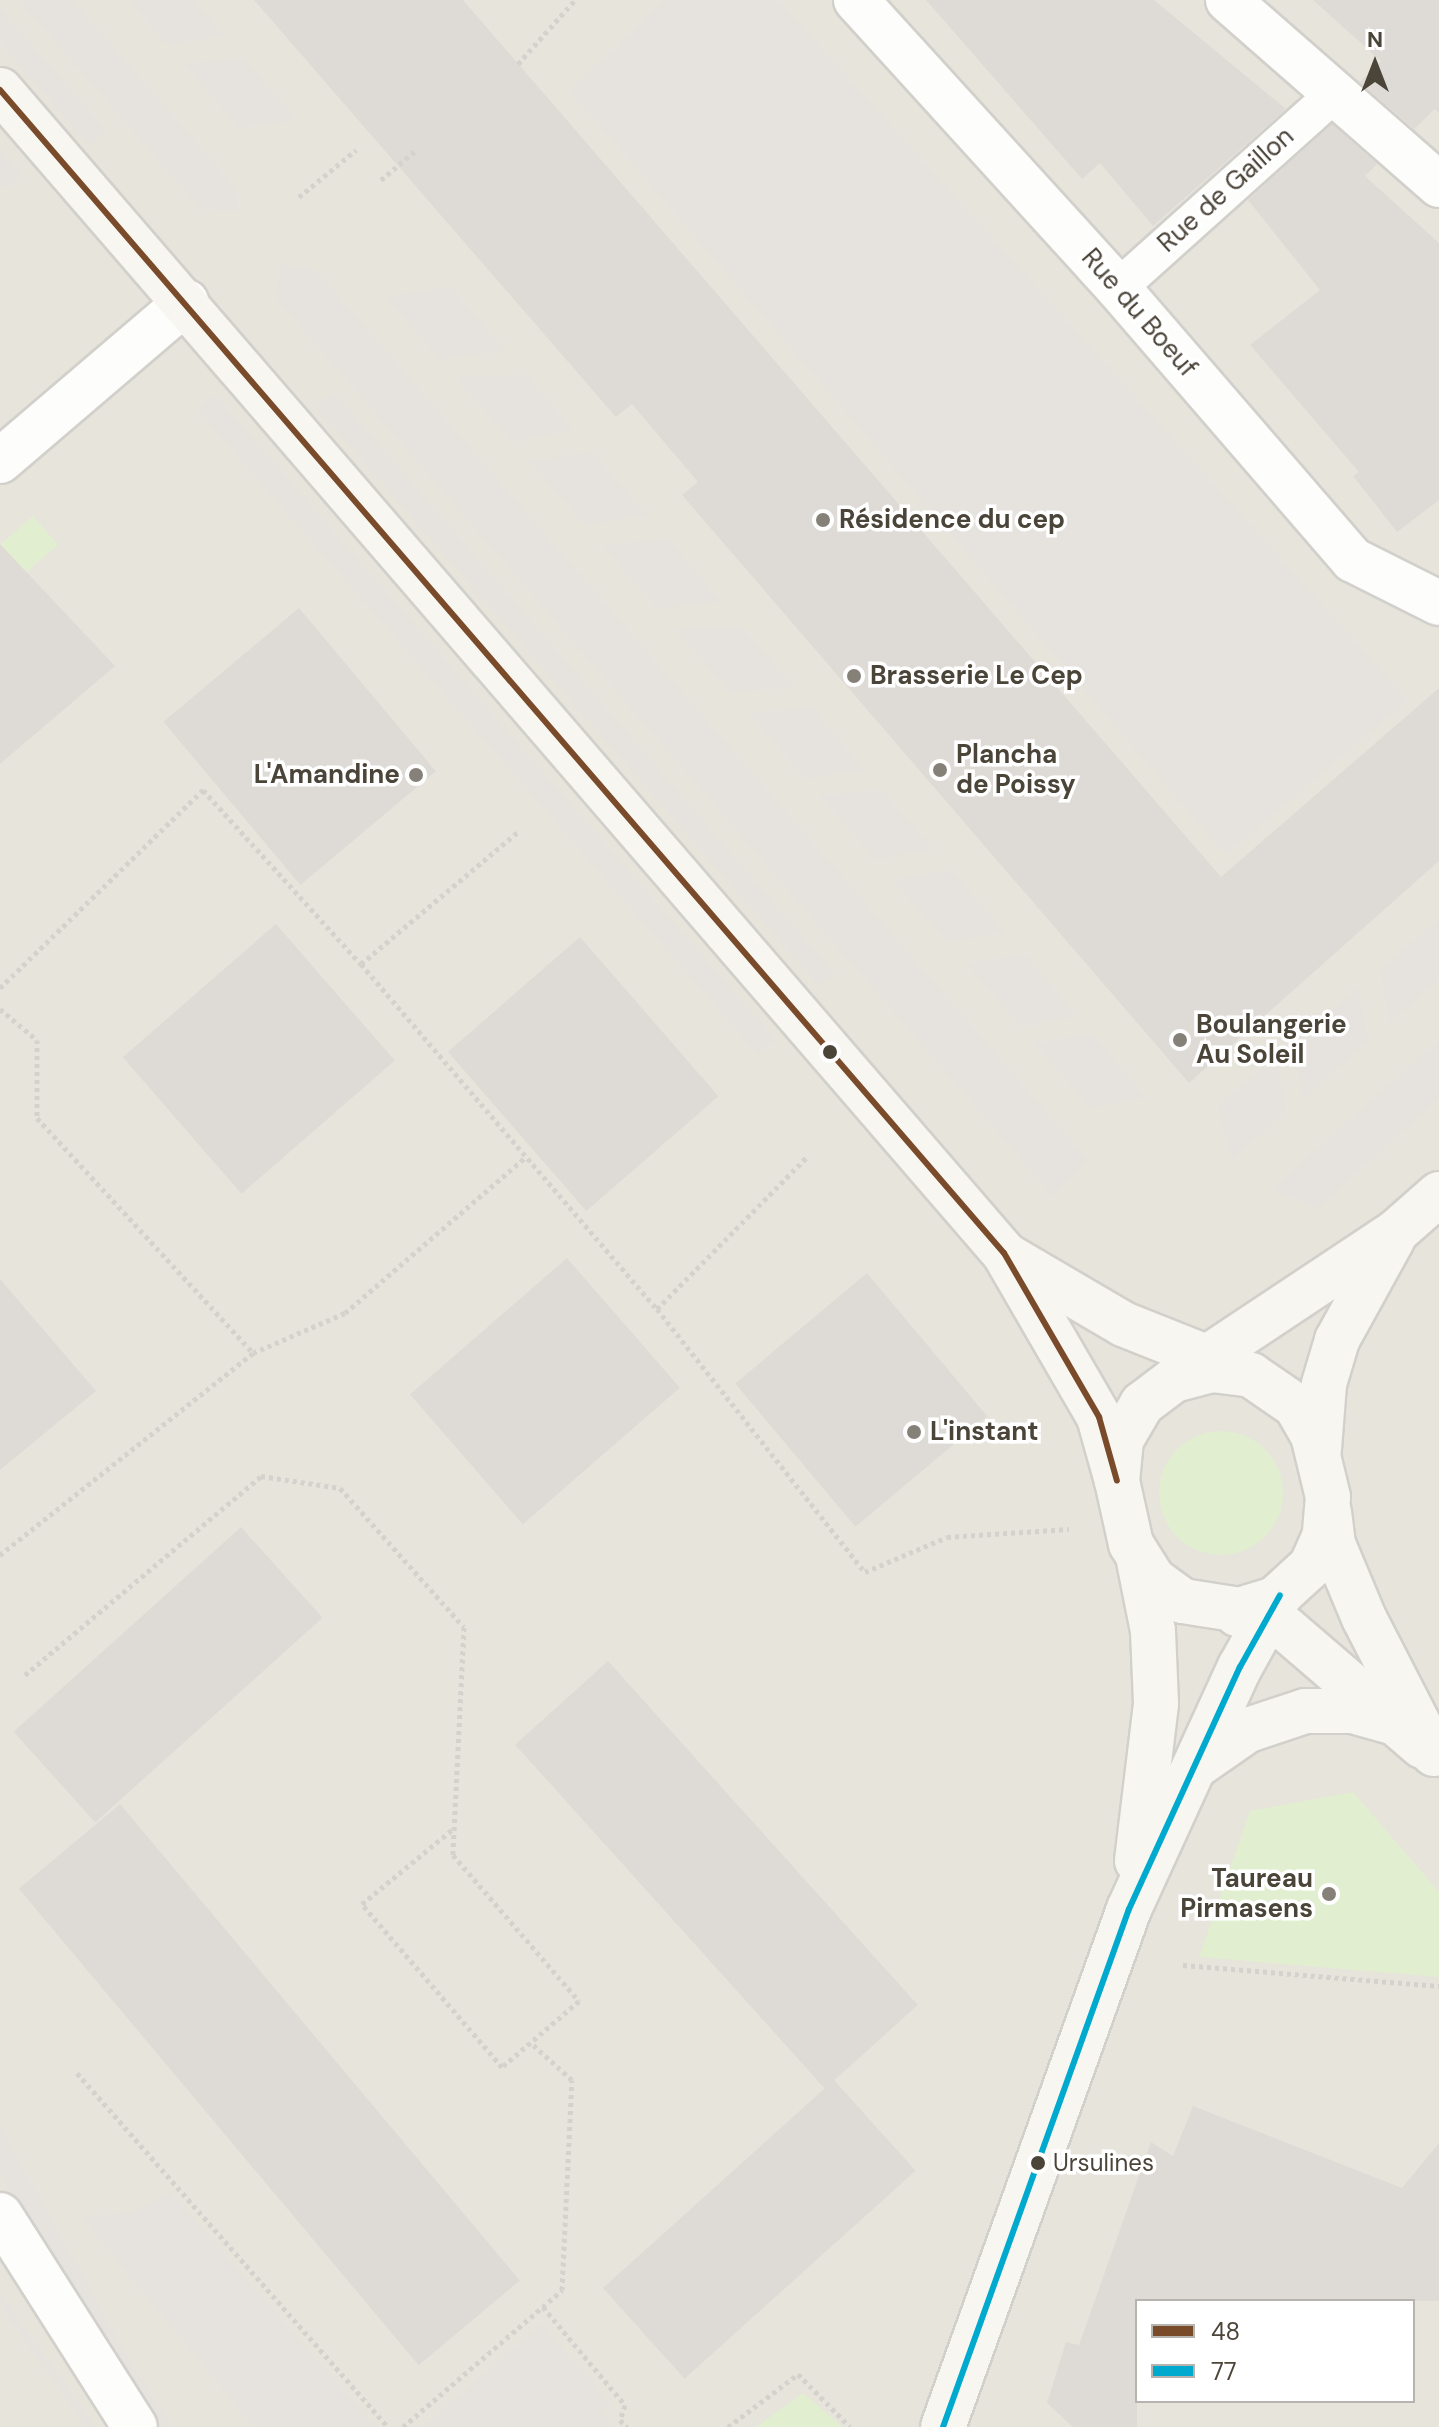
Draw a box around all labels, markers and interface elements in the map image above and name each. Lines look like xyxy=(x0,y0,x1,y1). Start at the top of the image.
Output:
north arrow xyxy=(1335,24,1415,104)
text: N xyxy=(1367,25,1383,54)
street label: Rue de Gaillon xyxy=(1152,121,1300,259)
street label: Rue du Boeuf xyxy=(1075,242,1203,384)
place label: Résidence du cep xyxy=(839,504,1065,536)
marker: Résidence du cep xyxy=(814,511,832,529)
place label: Brasserie Le Cep xyxy=(870,660,1083,692)
marker: Brasserie Le Cep xyxy=(845,667,863,685)
place label: Plancha de Poissy xyxy=(956,739,1076,800)
place label: L'Amandine xyxy=(254,759,400,791)
marker: Plancha de Poissy xyxy=(931,761,949,779)
marker: L'Amandine xyxy=(407,766,425,784)
place label: Boulangerie Au Soleil xyxy=(1196,1009,1347,1070)
marker: Boulangerie Au Soleil xyxy=(1171,1031,1189,1049)
unlabelled marker xyxy=(822,1044,838,1060)
place label: L'instant xyxy=(930,1416,1038,1448)
marker: L'instant xyxy=(905,1423,923,1441)
place label: Taureau Pirmasens xyxy=(1180,1863,1313,1924)
marker: Taureau Pirmasens xyxy=(1320,1885,1338,1903)
place label: Ursulines xyxy=(1053,2149,1154,2177)
marker: Ursulines xyxy=(1030,2155,1046,2171)
legend xyxy=(1135,2299,1415,2403)
text: 48 xyxy=(1211,2316,1240,2347)
text: 77 xyxy=(1211,2356,1237,2387)

